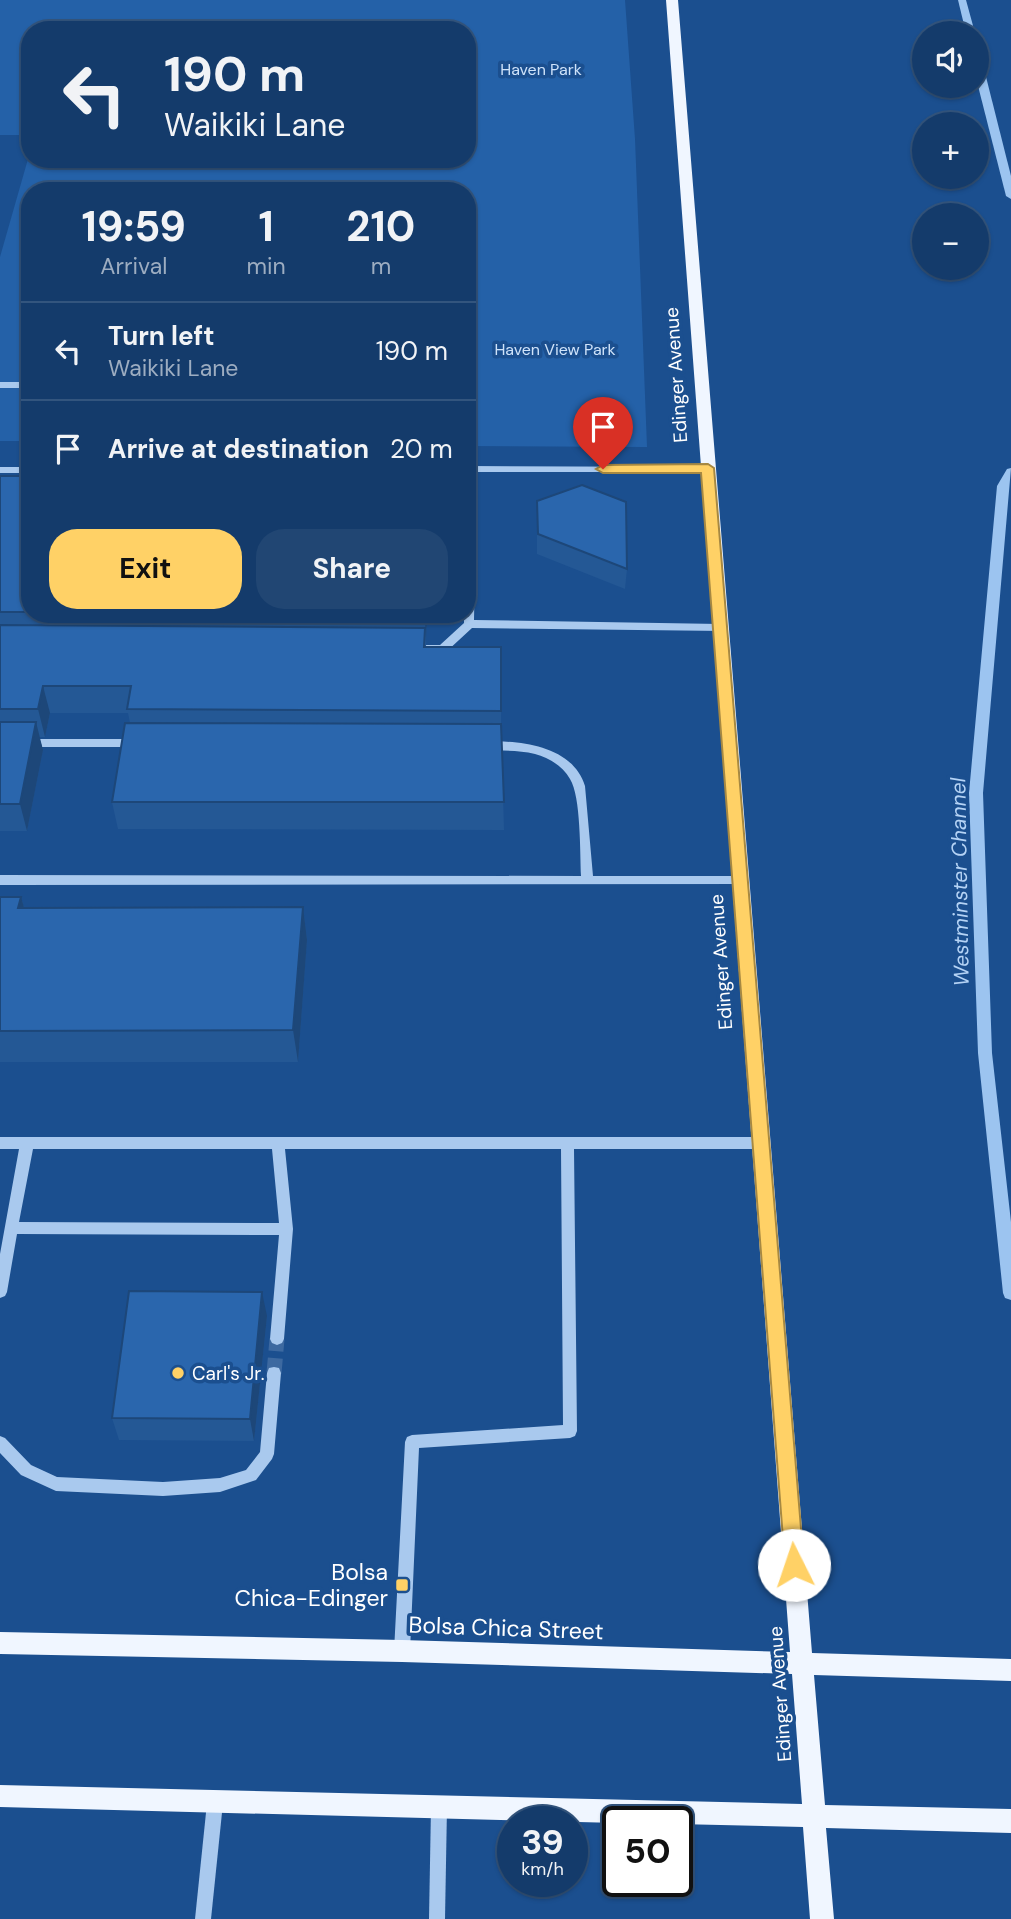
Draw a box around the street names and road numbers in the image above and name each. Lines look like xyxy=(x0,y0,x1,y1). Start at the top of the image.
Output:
street label: Edinger Avenue xyxy=(659,306,693,444)
street label: Edinger Avenue xyxy=(704,893,738,1031)
street label: Bolsa Chica Street xyxy=(408,1610,604,1646)
street label: Edinger Avenue xyxy=(763,1625,797,1763)

